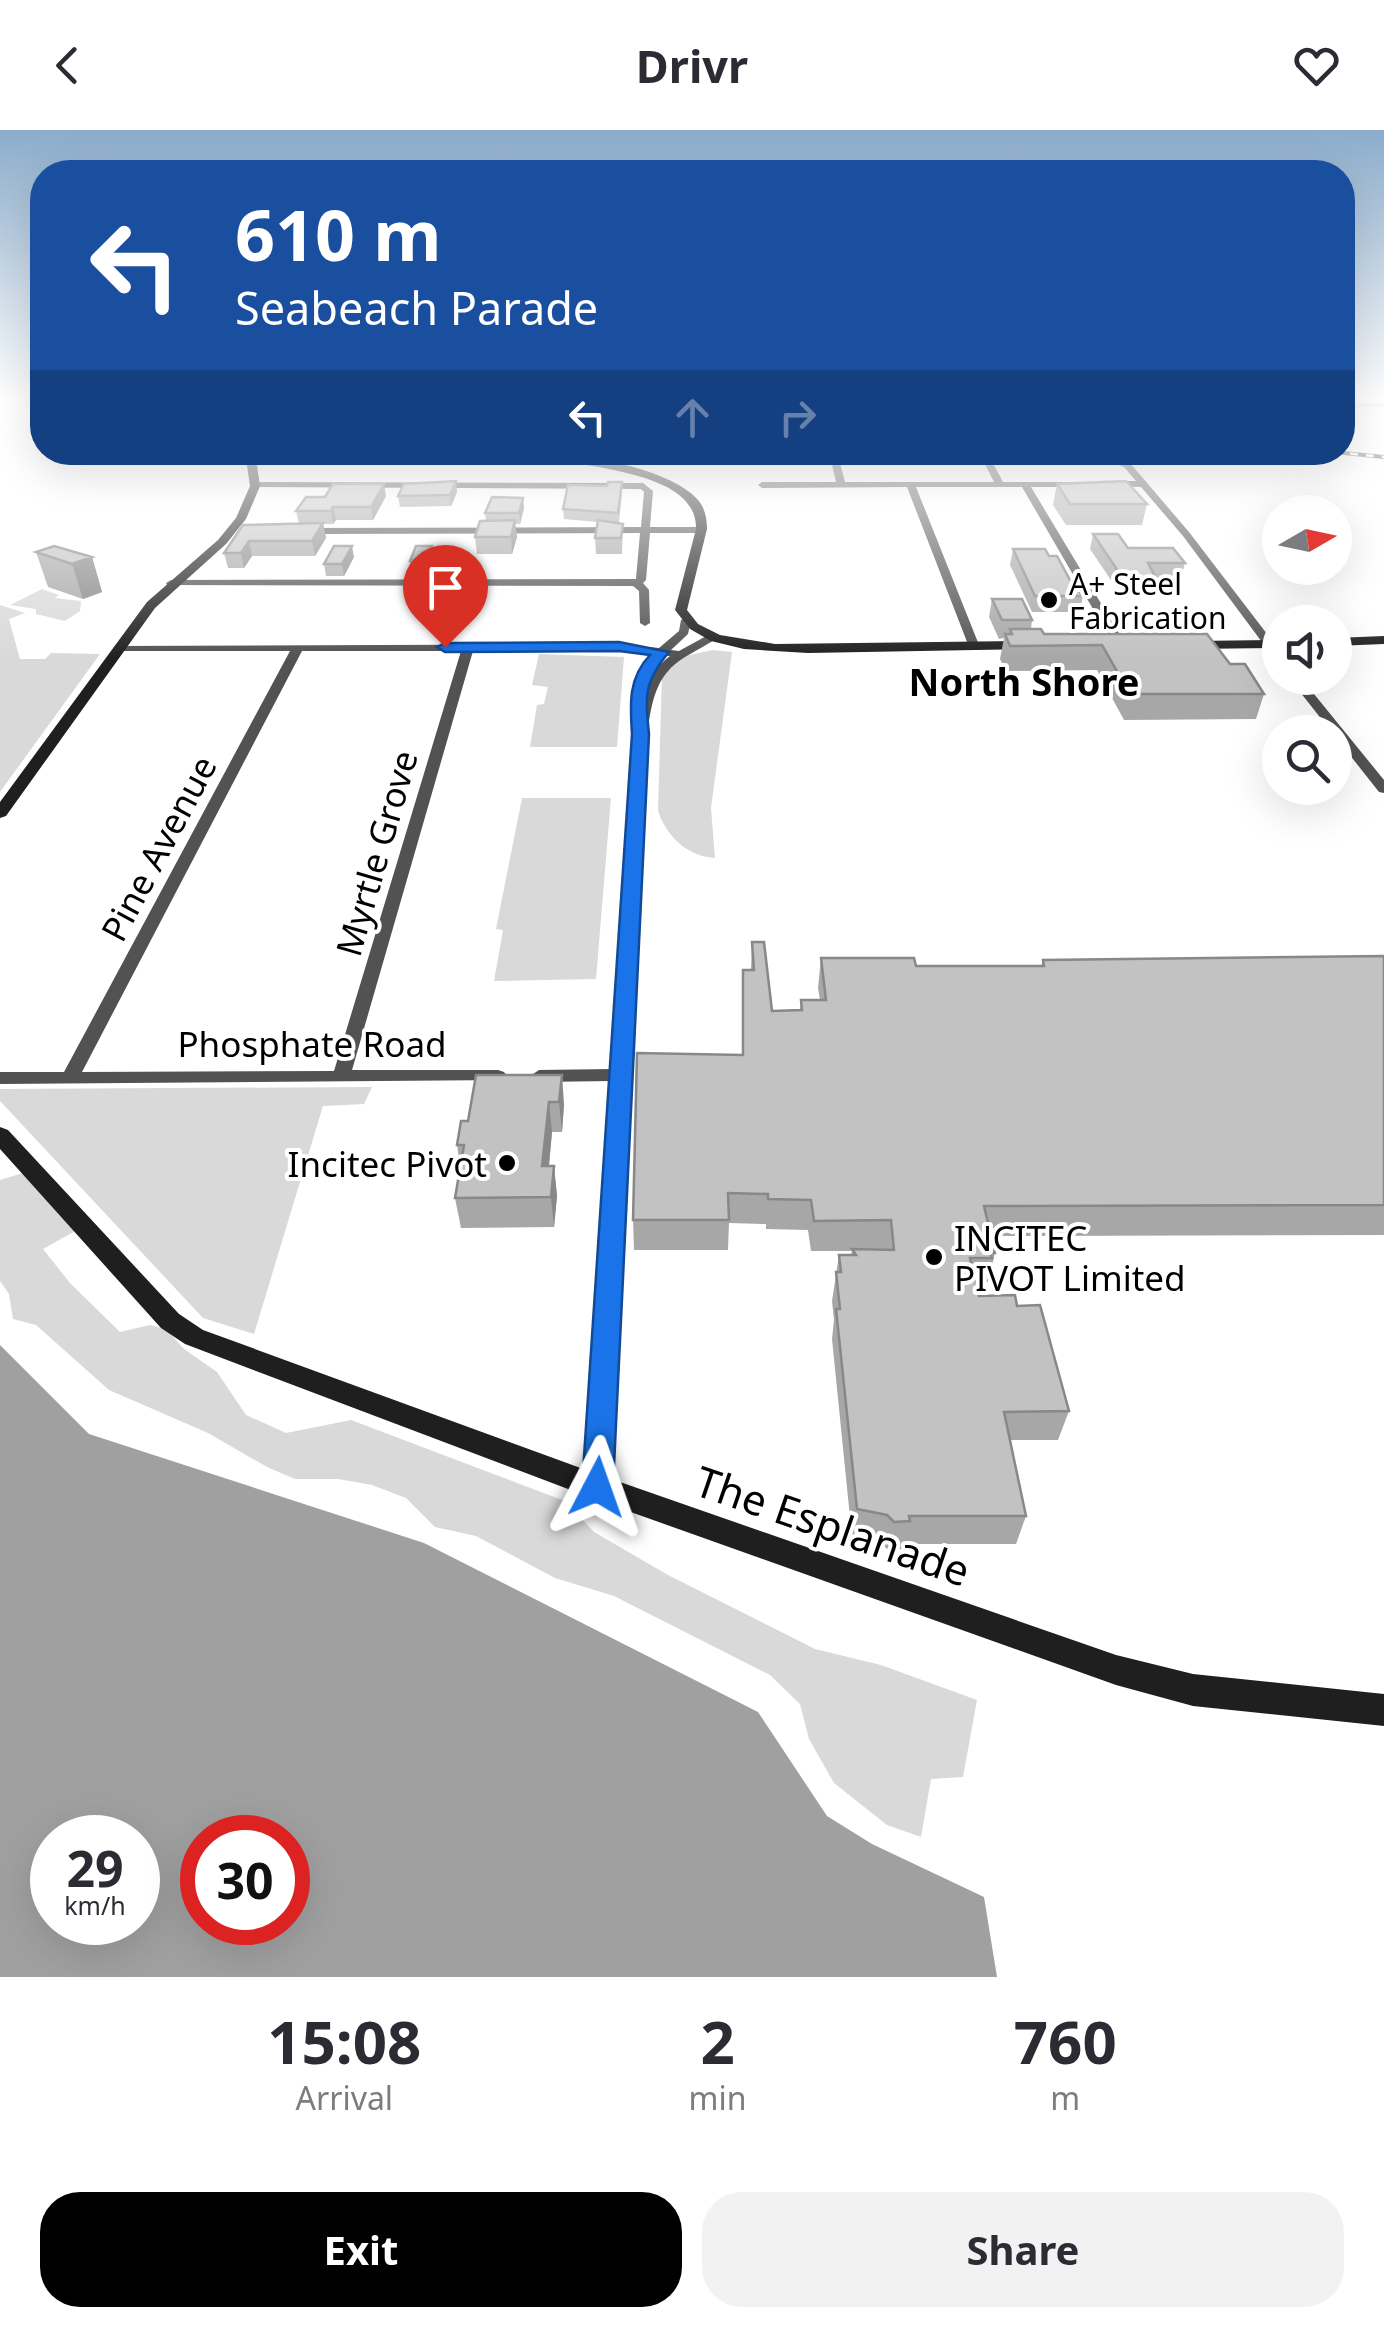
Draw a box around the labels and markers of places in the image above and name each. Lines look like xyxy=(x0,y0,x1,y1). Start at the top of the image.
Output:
pin xyxy=(403,545,488,648)
place label: A+ Steel Fabrication xyxy=(1069,563,1226,638)
marker: A+ Steel Fabrication xyxy=(1038,589,1060,611)
place label: Incitec Pivot xyxy=(288,1140,487,1187)
marker: Incitec Pivot xyxy=(496,1152,518,1174)
place label: INCITEC PIVOT Limited xyxy=(954,1214,1186,1301)
marker: INCITEC PIVOT Limited xyxy=(923,1246,945,1268)

